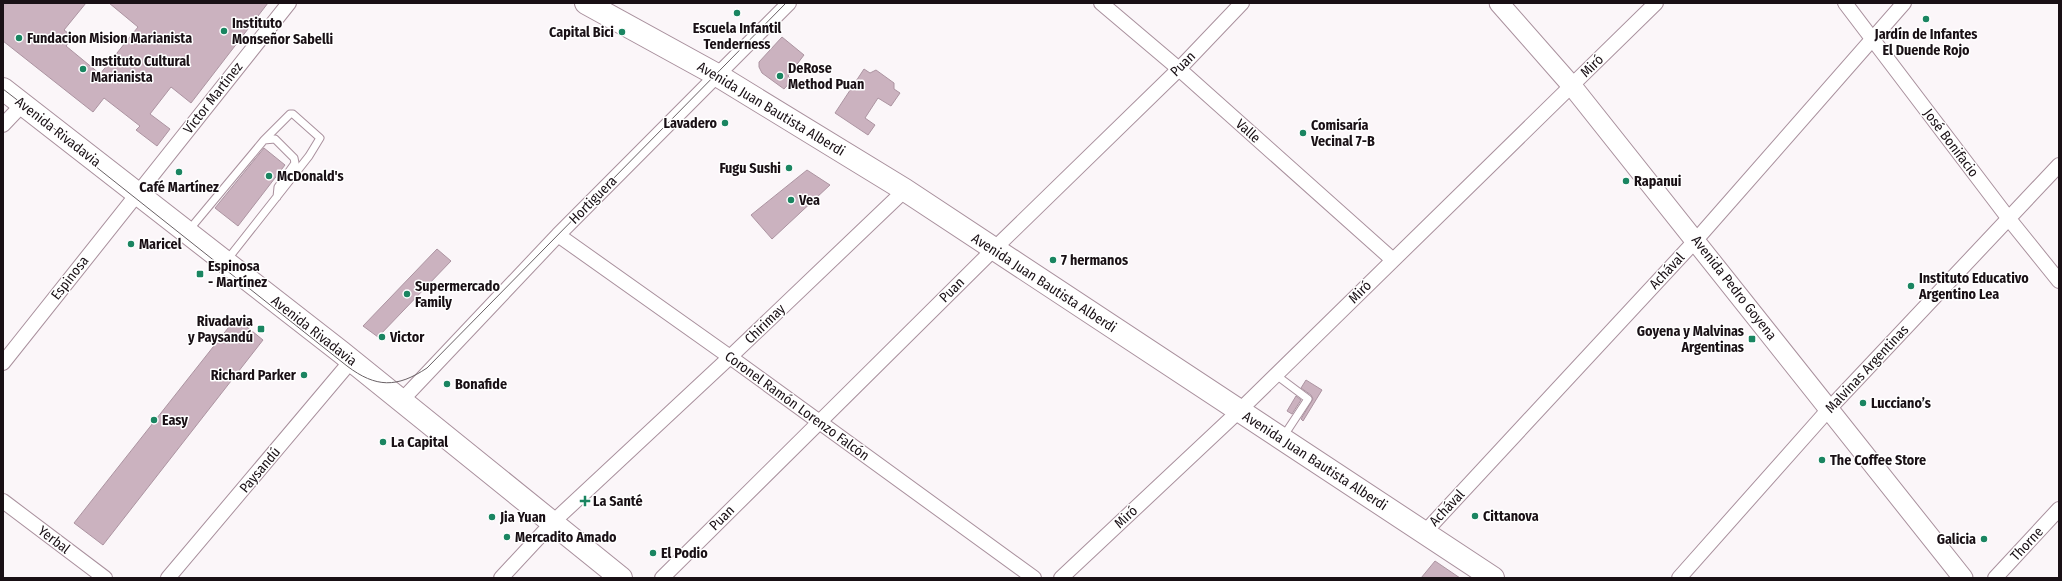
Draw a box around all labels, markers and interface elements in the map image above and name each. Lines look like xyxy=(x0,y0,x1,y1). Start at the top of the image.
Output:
marker: Escuela Infantil Tenderness xyxy=(732,8,742,18)
marker: Jardín de Infantes El Duende Rojo xyxy=(1921,14,1931,24)
place label: Instituto Monseñor Sabelli xyxy=(232,15,334,48)
place label: Escuela Infantil Tenderness xyxy=(693,20,782,53)
place label: Capital Bici xyxy=(549,24,614,41)
marker: Instituto Monseñor Sabelli xyxy=(219,26,229,36)
place label: Jardín de Infantes El Duende Rojo xyxy=(1874,26,1977,59)
marker: Capital Bici xyxy=(617,27,627,37)
place label: Fundacion Mision Marianista xyxy=(27,30,192,47)
marker: Fundacion Mision Marianista xyxy=(14,33,24,43)
street label: Puan xyxy=(1167,48,1199,80)
street label: Miró xyxy=(1577,51,1607,81)
place label: Instituto Cultural Marianista xyxy=(91,53,190,86)
street label: Víctor Martínez xyxy=(180,58,247,137)
street label: Avenida Juan Bautista Alberdi xyxy=(694,58,848,160)
place label: DeRose Method Puan xyxy=(788,60,864,93)
marker: Instituto Cultural Marianista xyxy=(78,64,88,74)
marker: DeRose Method Puan xyxy=(775,71,785,81)
street label: Avenida Rivadavia xyxy=(12,93,104,171)
street label: José Bonifacio xyxy=(1920,106,1982,180)
place label: Lavadero xyxy=(664,115,718,132)
street label: Valle xyxy=(1232,115,1264,147)
place label: Comisaría Vecinal 7-B xyxy=(1310,117,1375,150)
marker: Lavadero xyxy=(720,118,730,128)
marker: Comisaría Vecinal 7-B xyxy=(1298,128,1308,138)
place label: Fugu Sushi xyxy=(719,160,781,177)
marker: Fugu Sushi xyxy=(784,163,794,173)
marker: Café Martínez xyxy=(174,167,184,177)
place label: McDonald's xyxy=(277,168,344,185)
marker: McDonald's xyxy=(264,171,274,181)
street label: Hortiguera xyxy=(565,172,621,228)
place label: Rapanui xyxy=(1634,173,1682,190)
marker: Rapanui xyxy=(1621,176,1631,186)
place label: Café Martínez xyxy=(139,179,219,196)
place label: Vea xyxy=(798,192,820,209)
marker: Vea xyxy=(786,195,796,205)
street label: Avenida Juan Bautista Alberdi xyxy=(968,230,1120,336)
street label: Avenida Pedro Goyena xyxy=(1688,232,1780,344)
place label: Maricel xyxy=(139,236,182,253)
marker: Maricel xyxy=(126,239,136,249)
street label: Achával xyxy=(1646,249,1688,293)
place label: 7 hermanos xyxy=(1061,252,1128,269)
street label: Espinosa xyxy=(48,253,92,303)
marker: 7 hermanos xyxy=(1048,255,1058,265)
place label: Espinosa - Martínez xyxy=(208,258,267,291)
marker: Espinosa - Martínez xyxy=(195,269,205,279)
place label: Instituto Educativo Argentino Lea xyxy=(1918,270,2029,303)
street label: Puan xyxy=(936,274,968,306)
street label: Miró xyxy=(1345,277,1375,307)
place label: Supermercado Family xyxy=(415,278,500,311)
marker: Instituto Educativo Argentino Lea xyxy=(1906,281,1916,291)
marker: Supermercado Family xyxy=(402,289,412,299)
street label: Avenida Rivadavia xyxy=(268,292,360,370)
street label: Chirimay xyxy=(741,300,789,347)
place label: Rivadavia y Paysandú xyxy=(187,313,253,346)
street label: Malvinas Argentinas xyxy=(1822,321,1912,417)
place label: Goyena y Malvinas Argentinas xyxy=(1637,323,1744,356)
marker: Rivadavia y Paysandú xyxy=(256,324,266,334)
place label: Victor xyxy=(389,329,425,346)
marker: Victor xyxy=(377,332,387,342)
marker: Goyena y Malvinas Argentinas xyxy=(1747,334,1757,344)
street label: Coronel Ramón Lorenzo Falcón xyxy=(721,348,873,464)
place label: Richard Parker xyxy=(211,367,297,384)
marker: Richard Parker xyxy=(299,370,309,380)
place label: Bonafide xyxy=(455,376,507,393)
marker: Bonafide xyxy=(442,379,452,389)
place label: Lucciano’s xyxy=(1871,395,1931,412)
marker: Lucciano’s xyxy=(1858,398,1868,408)
street label: Avenida Juan Bautista Alberdi xyxy=(1239,408,1391,514)
place label: Easy xyxy=(162,412,188,429)
marker: Easy xyxy=(149,415,159,425)
place label: La Capital xyxy=(391,434,448,451)
marker: La Capital xyxy=(378,437,388,447)
street label: Paysandú xyxy=(236,444,284,496)
place label: The Coffee Store xyxy=(1830,452,1926,469)
marker: The Coffee Store xyxy=(1817,455,1827,465)
street label: Achával xyxy=(1426,486,1468,530)
place label: La Santé xyxy=(593,493,643,510)
marker: La Santé xyxy=(580,496,590,506)
street label: Puan xyxy=(706,502,738,534)
street label: Miró xyxy=(1111,502,1141,532)
place label: Cittanova xyxy=(1483,508,1539,525)
place label: Jia Yuan xyxy=(499,509,546,526)
marker: Cittanova xyxy=(1470,511,1480,521)
marker: Jia Yuan xyxy=(487,512,497,522)
street label: Yerbal xyxy=(35,522,74,558)
street label: Thorne xyxy=(2007,523,2047,565)
place label: Mercadito Amado xyxy=(515,529,617,546)
place label: Galicia xyxy=(1937,531,1976,548)
marker: Mercadito Amado xyxy=(502,532,512,542)
marker: Galicia xyxy=(1979,534,1989,544)
place label: El Podio xyxy=(661,545,708,562)
marker: El Podio xyxy=(648,548,658,558)

